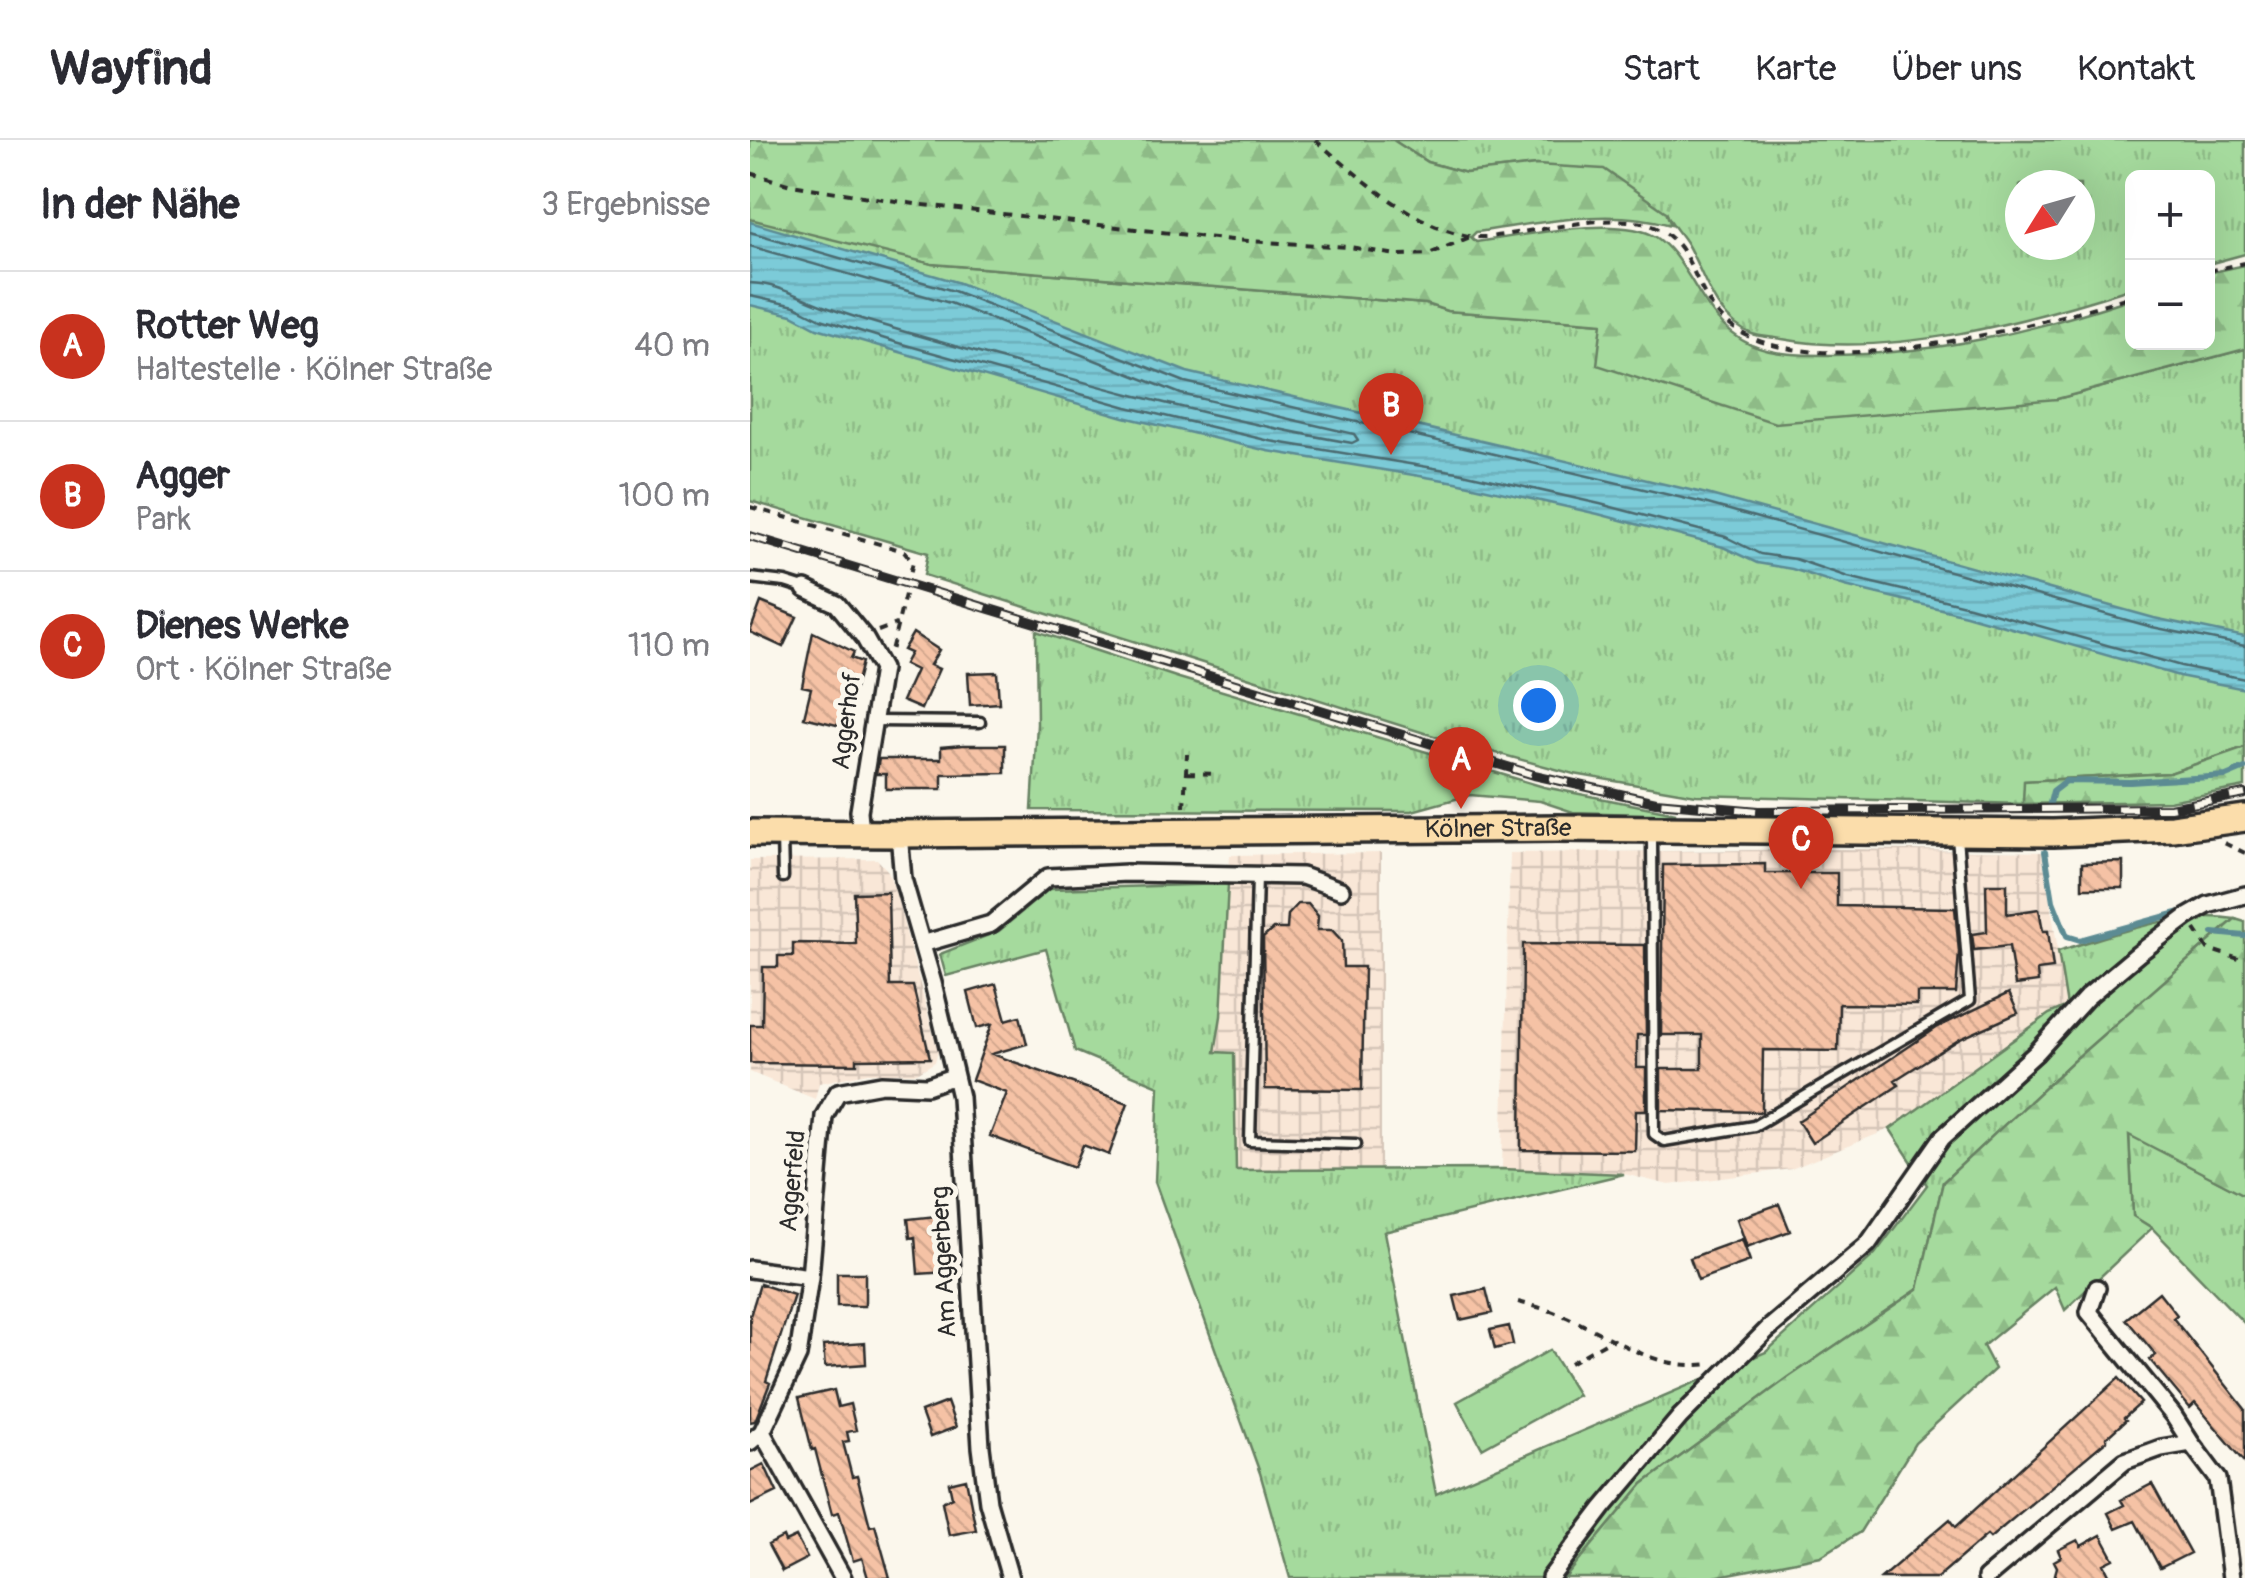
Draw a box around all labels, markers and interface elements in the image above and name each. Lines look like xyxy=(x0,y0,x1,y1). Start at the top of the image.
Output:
text: Wayfind xyxy=(50,39,213,99)
text: Start xyxy=(1623,47,1700,91)
text: Karte xyxy=(1755,47,1836,91)
text: Über uns xyxy=(1891,47,2022,91)
text: Kontakt xyxy=(2077,47,2195,91)
north arrow xyxy=(2005,170,2095,260)
map controls xyxy=(2125,170,2215,350)
button: + xyxy=(2125,170,2215,260)
text: In der Nähe xyxy=(40,179,239,231)
text: 3 Ergebnisse xyxy=(541,185,710,225)
button: − xyxy=(2125,260,2215,350)
text: Rotter Weg xyxy=(135,302,319,350)
text: A xyxy=(62,326,83,366)
text: 40 m xyxy=(634,326,710,366)
text: Haltestelle · Kölner Straße xyxy=(135,350,492,390)
pin: B xyxy=(1358,372,1424,455)
text: Agger xyxy=(135,452,230,500)
text: B xyxy=(63,476,82,516)
text: 100 m xyxy=(618,476,710,516)
text: Park xyxy=(135,500,191,540)
text: Dienes Werke xyxy=(135,602,348,650)
text: C xyxy=(63,626,82,666)
text: 110 m xyxy=(628,626,710,666)
text: Ort · Kölner Straße xyxy=(135,650,392,690)
street label: Aggerhof xyxy=(826,671,868,771)
your location xyxy=(1513,680,1564,731)
pin: A xyxy=(1428,726,1494,809)
pin: C xyxy=(1768,806,1834,889)
street label: Kölner Straße xyxy=(1424,812,1572,845)
street label: Aggerfeld xyxy=(773,1129,813,1233)
street label: Am Aggerberg xyxy=(925,1185,963,1339)

